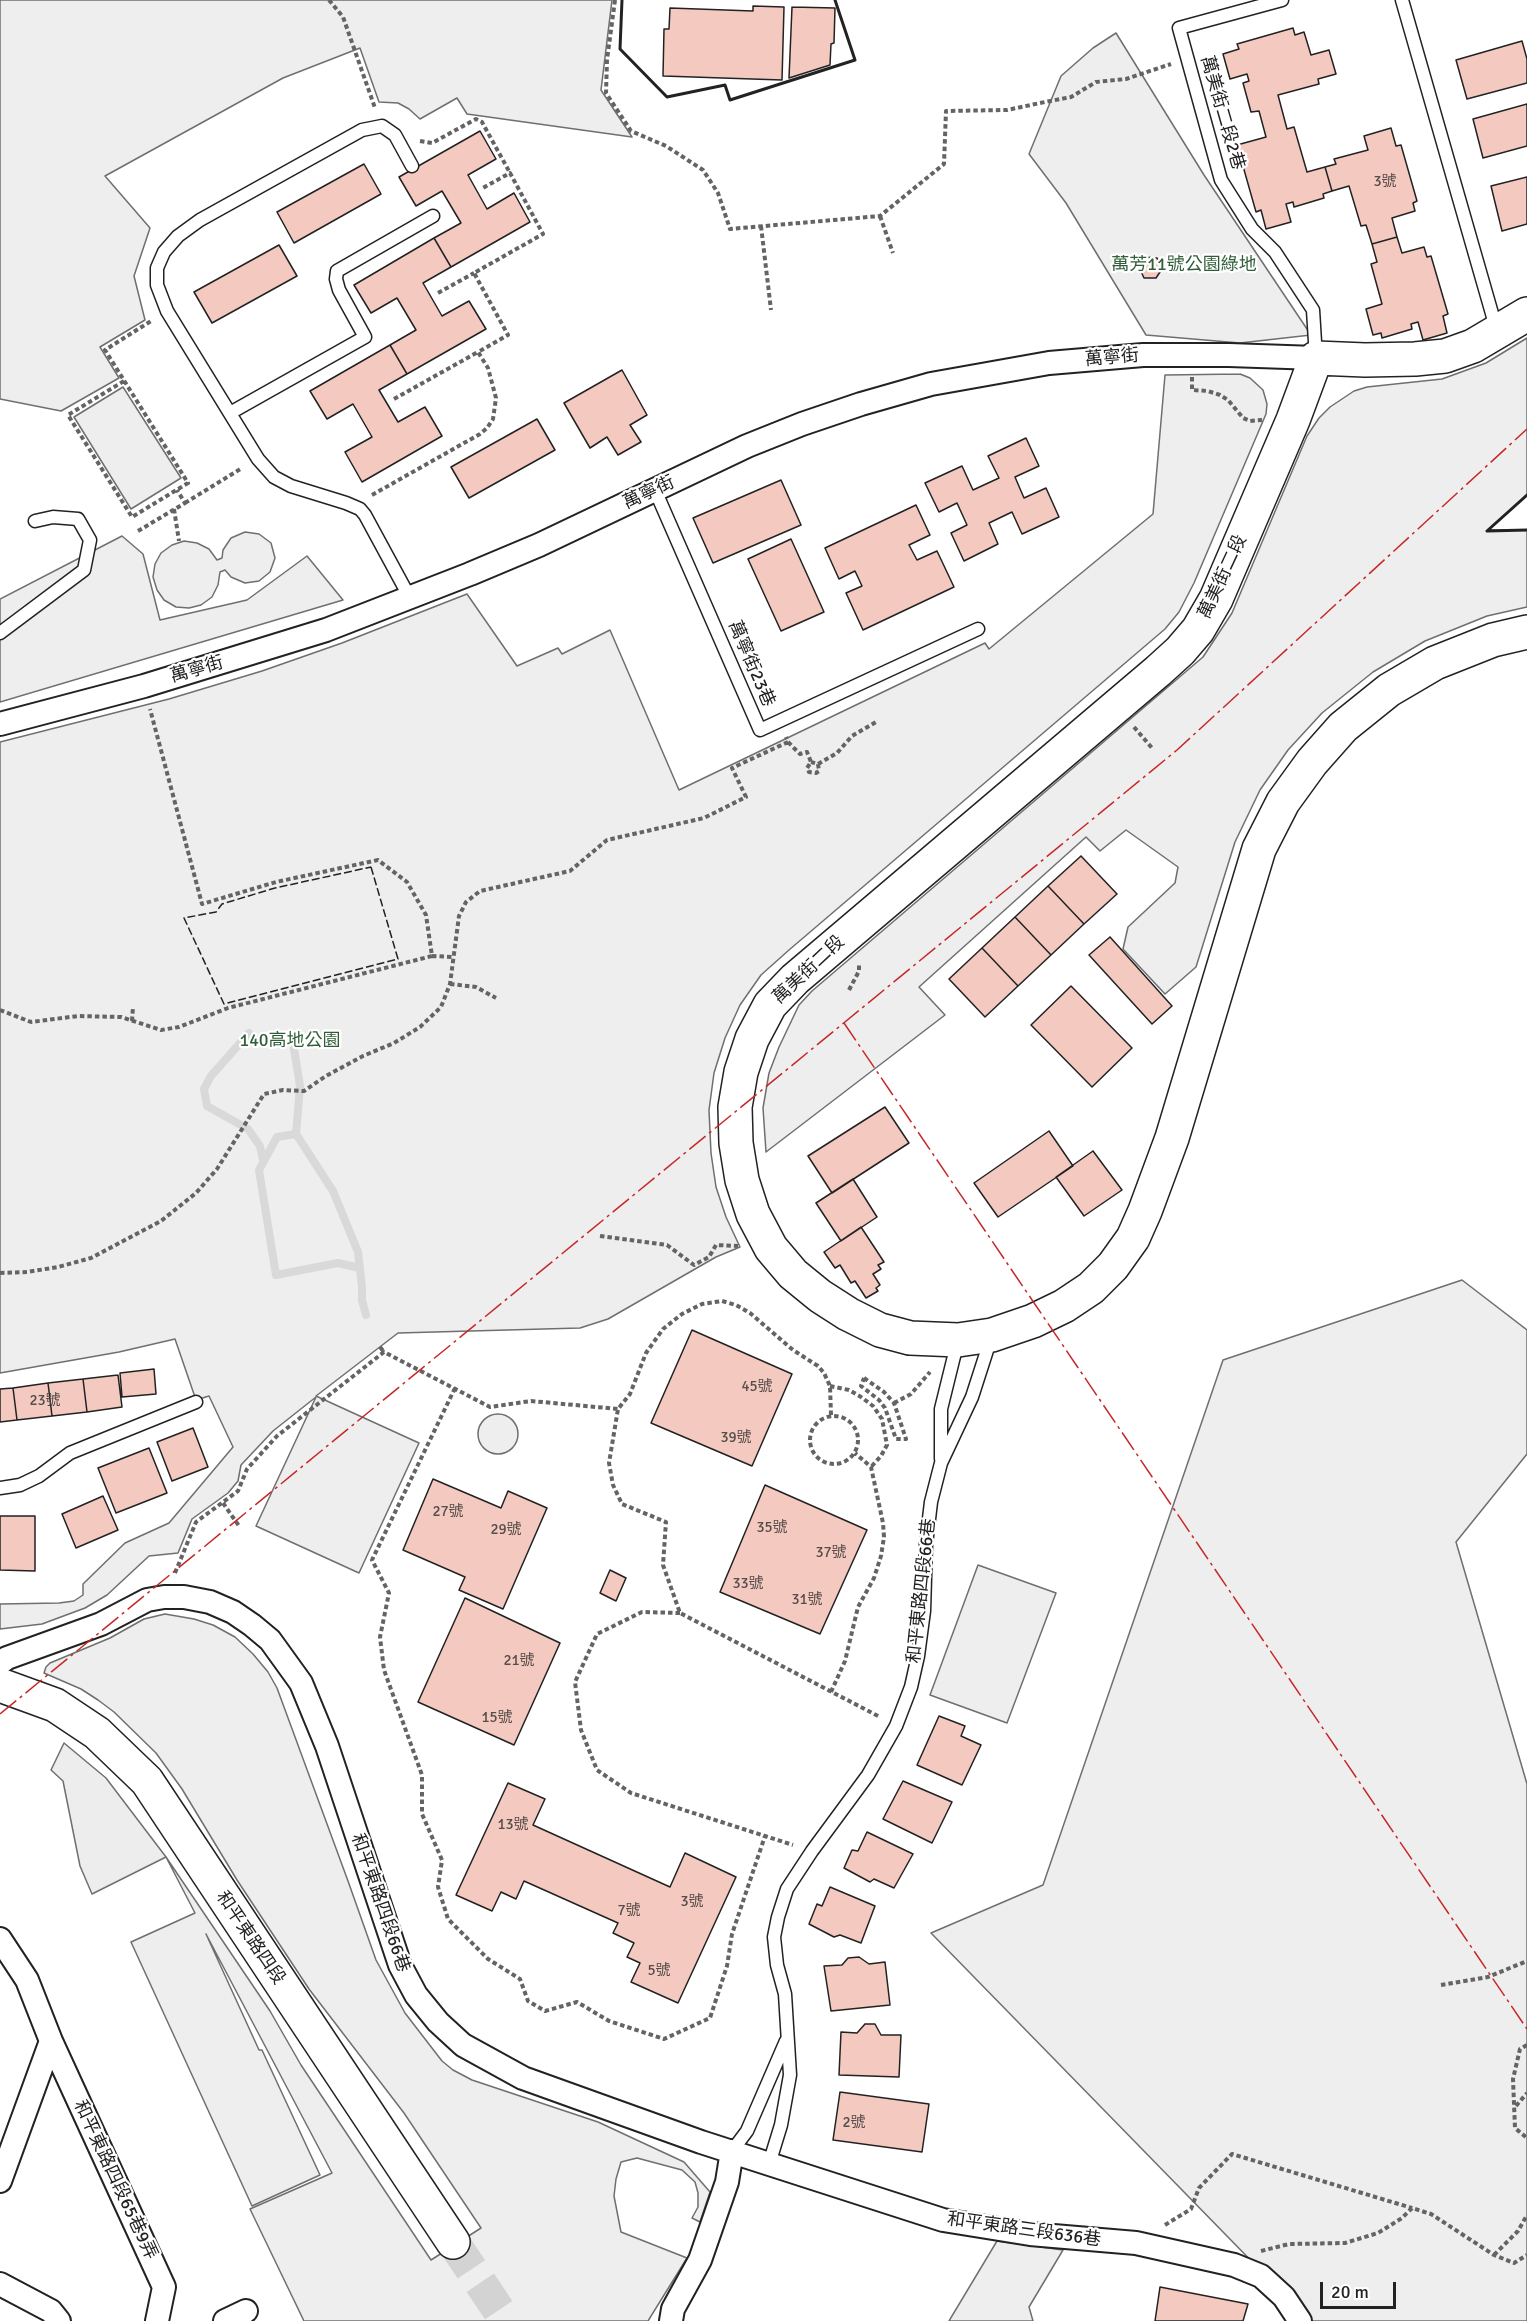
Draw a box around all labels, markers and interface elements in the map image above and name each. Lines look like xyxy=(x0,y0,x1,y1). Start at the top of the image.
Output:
street label: 萬美街二段2巷 xyxy=(1195,53,1249,173)
house number: 3號 xyxy=(1373,173,1397,191)
park label: 萬芳11號公園綠地 xyxy=(1111,254,1257,276)
street label: 萬寧街 xyxy=(1084,345,1140,371)
street label: 萬寧街 xyxy=(620,472,678,514)
street label: 萬美街二段 xyxy=(1194,532,1252,622)
street label: 萬寧街23巷 xyxy=(723,618,779,710)
street label: 萬寧街 xyxy=(168,652,226,688)
street label: 萬美街二段 xyxy=(769,931,849,1009)
park label: 140高地公園 xyxy=(239,1030,341,1052)
house number: 45號 xyxy=(741,1378,773,1396)
house number: 23號 xyxy=(29,1392,61,1410)
house number: 39號 xyxy=(720,1429,752,1447)
house number: 27號 xyxy=(432,1503,464,1521)
street label: 和平東路四段66巷 xyxy=(904,1518,940,1664)
house number: 35號 xyxy=(756,1519,788,1537)
house number: 29號 xyxy=(490,1521,522,1539)
house number: 37號 xyxy=(815,1544,847,1562)
house number: 33號 xyxy=(732,1575,764,1593)
house number: 31號 xyxy=(791,1591,823,1609)
house number: 21號 xyxy=(503,1652,535,1670)
house number: 15號 xyxy=(481,1709,513,1727)
house number: 13號 xyxy=(497,1816,529,1834)
street label: 和平東路四段66巷 xyxy=(346,1831,414,1975)
street label: 和平東路四段 xyxy=(211,1887,289,1989)
house number: 3號 xyxy=(680,1893,704,1911)
house number: 7號 xyxy=(617,1902,641,1920)
house number: 5號 xyxy=(647,1962,671,1980)
street label: 和平東路四段65巷9弄 xyxy=(69,2097,161,2263)
house number: 2號 xyxy=(842,2114,866,2132)
street label: 和平東路三段636巷 xyxy=(946,2209,1102,2251)
scale bar xyxy=(1323,2270,1400,2308)
text: 20 m xyxy=(1331,2281,1369,2303)

